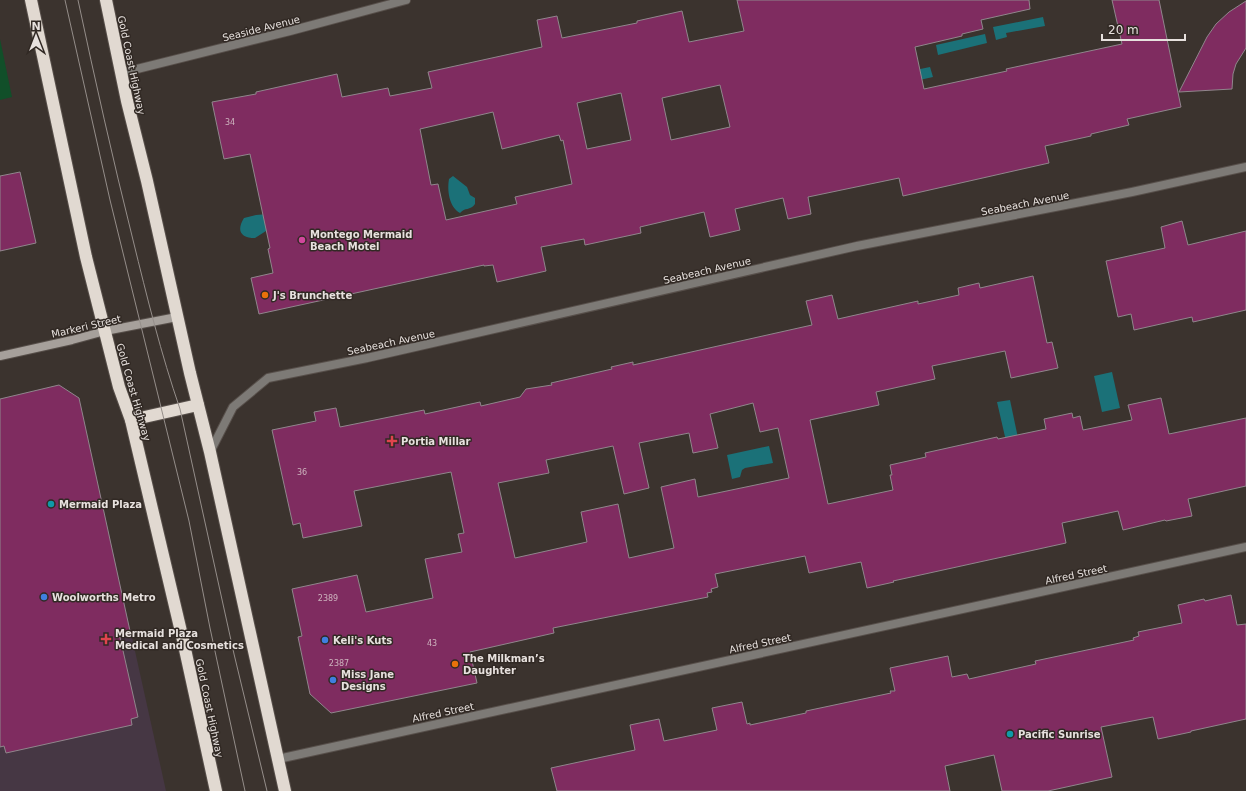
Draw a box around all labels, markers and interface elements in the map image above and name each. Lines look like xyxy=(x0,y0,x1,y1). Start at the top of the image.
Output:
street label: Seaside Avenue xyxy=(221,14,301,43)
street label: Gold Coast Highway xyxy=(116,15,147,116)
north arrow xyxy=(16,16,56,56)
scale bar xyxy=(1102,16,1185,42)
text: N xyxy=(31,20,41,33)
text: 20 m xyxy=(1108,23,1139,37)
house number: 34 xyxy=(225,118,235,127)
street label: Seabeach Avenue xyxy=(980,190,1070,217)
place label: Montego Mermaid Beach Motel xyxy=(310,229,412,252)
marker: Montego Mermaid Beach Motel xyxy=(297,235,307,245)
street label: Seabeach Avenue xyxy=(662,255,752,286)
marker: J's Brunchette xyxy=(260,290,270,300)
place label: J's Brunchette xyxy=(272,290,352,301)
street label: Markeri Street xyxy=(50,313,122,340)
street label: Seabeach Avenue xyxy=(346,328,436,357)
street label: Gold Coast Highway xyxy=(114,342,153,442)
marker: Portia Millar xyxy=(386,435,398,447)
place label: Portia Millar xyxy=(401,436,471,447)
house number: 36 xyxy=(297,468,307,477)
marker: Mermaid Plaza xyxy=(46,499,56,509)
place label: Mermaid Plaza xyxy=(59,499,142,510)
street label: Alfred Street xyxy=(1044,563,1108,586)
marker: Woolworths Metro xyxy=(39,592,49,602)
place label: Woolworths Metro xyxy=(52,592,156,603)
house number: 2389 xyxy=(318,594,338,603)
place label: Mermaid Plaza Medical and Cosmetics xyxy=(115,628,244,651)
street label: Alfred Street xyxy=(728,632,792,655)
marker: Mermaid Plaza Medical and Cosmetics xyxy=(100,633,112,645)
marker: Keli's Kuts xyxy=(320,635,330,645)
place label: Keli's Kuts xyxy=(333,635,392,646)
house number: 43 xyxy=(427,639,437,648)
place label: The Milkman’s Daughter xyxy=(463,653,545,676)
street label: Gold Coast Highway xyxy=(194,658,225,759)
house number: 2387 xyxy=(329,659,349,668)
marker: The Milkman’s Daughter xyxy=(450,659,460,669)
place label: Miss Jane Designs xyxy=(341,669,394,692)
marker: Miss Jane Designs xyxy=(328,675,338,685)
street label: Alfred Street xyxy=(411,701,475,724)
marker: Pacific Sunrise xyxy=(1005,729,1015,739)
place label: Pacific Sunrise xyxy=(1018,729,1101,740)

